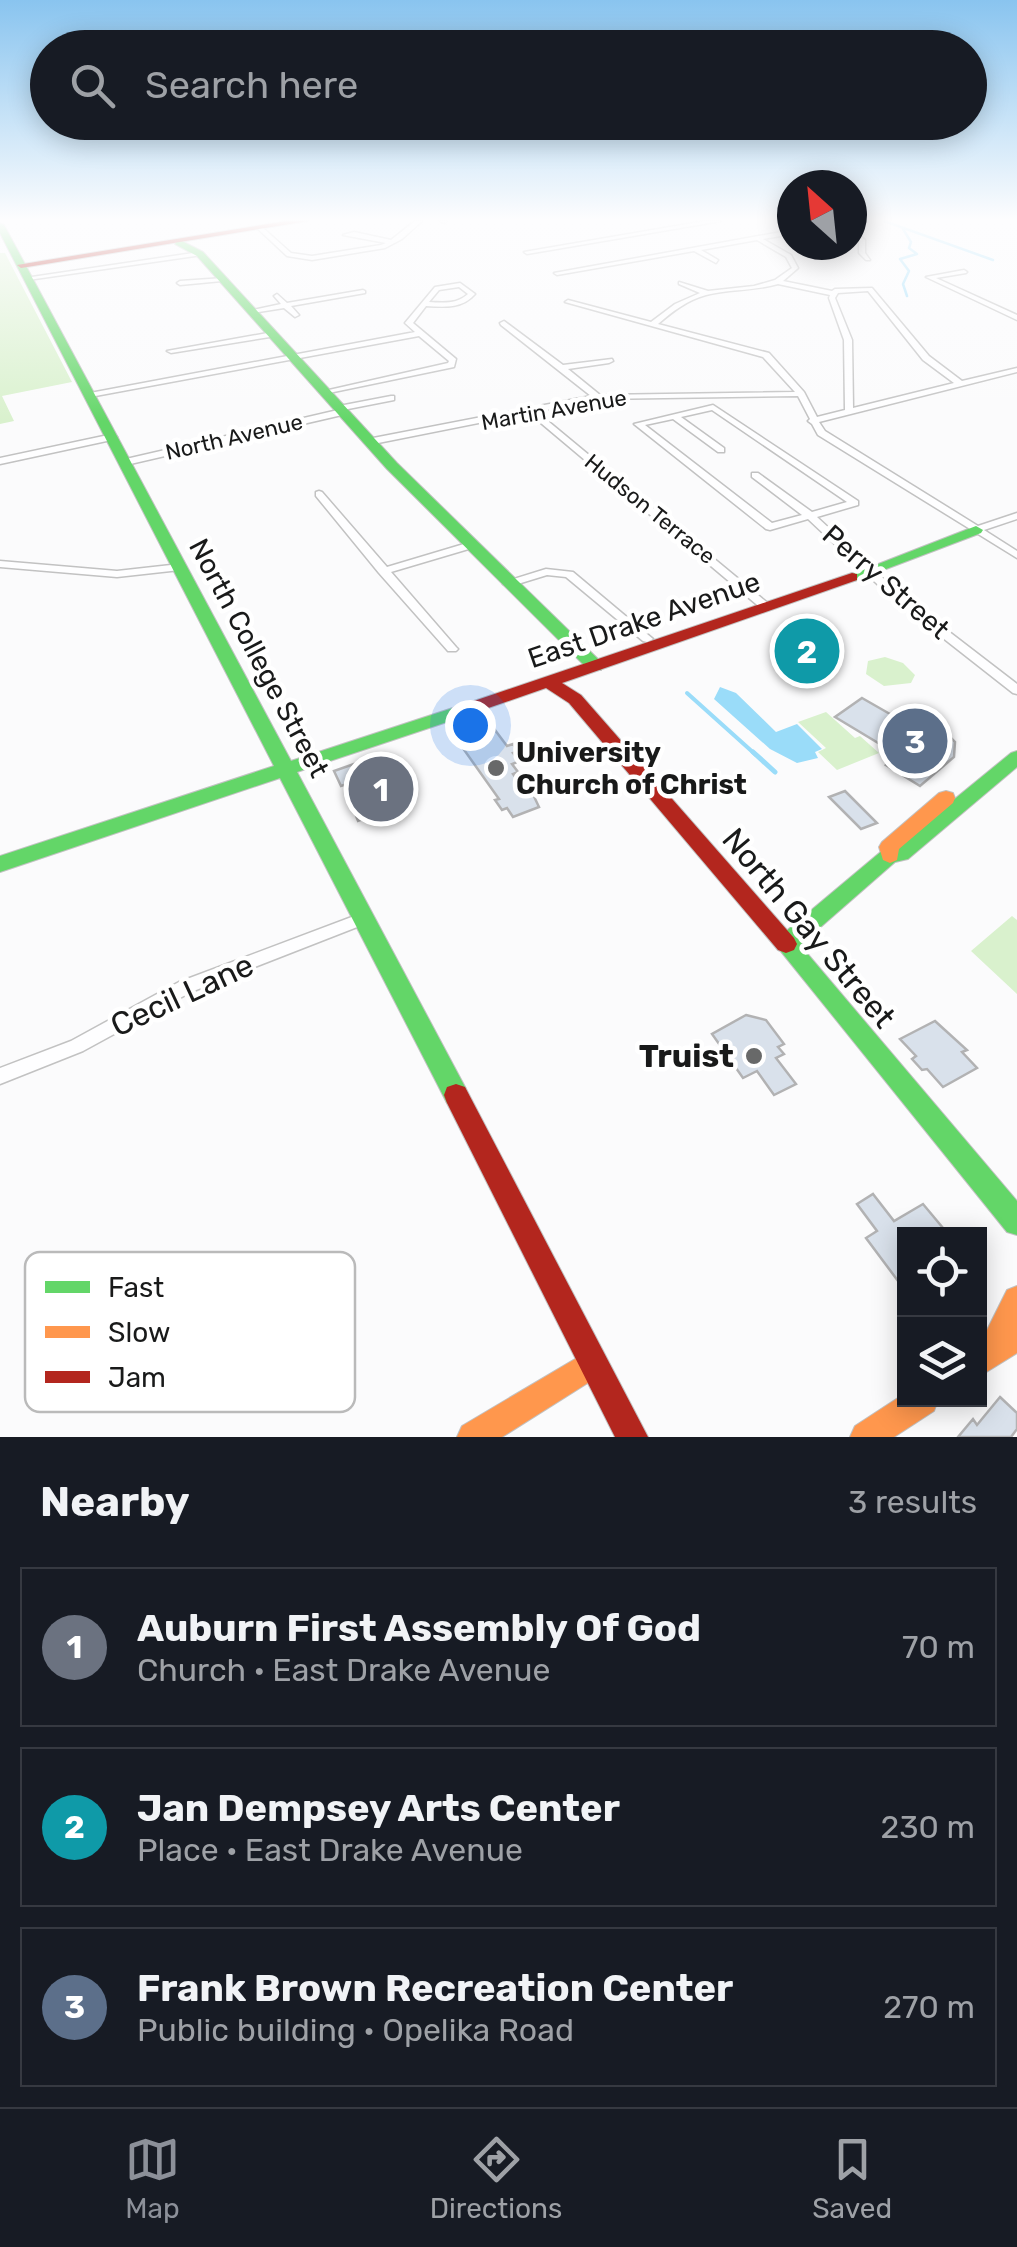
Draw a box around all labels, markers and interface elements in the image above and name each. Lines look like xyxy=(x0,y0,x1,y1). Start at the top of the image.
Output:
search box xyxy=(30,30,987,140)
icon: search xyxy=(65,58,120,113)
text: Search here xyxy=(145,62,358,108)
north arrow xyxy=(777,170,867,260)
street label: Martin Avenue xyxy=(479,384,629,436)
street label: North Avenue xyxy=(163,408,305,466)
street label: Hudson Terrace xyxy=(579,448,721,570)
street label: Perry Street xyxy=(816,518,956,646)
street label: North College Street xyxy=(182,533,336,783)
street label: East Drake Avenue xyxy=(524,565,764,675)
pin: 2 xyxy=(774,614,840,688)
your location xyxy=(445,700,496,751)
pin: 3 xyxy=(882,704,948,778)
place label: University Church of Christ xyxy=(516,736,747,801)
pin: 1 xyxy=(348,752,414,826)
marker: University Church of Christ xyxy=(485,757,507,779)
street label: North Gay Street xyxy=(714,820,904,1036)
street label: Cecil Lane xyxy=(105,945,259,1045)
place label: Truist xyxy=(639,1037,734,1075)
marker: Truist xyxy=(743,1045,765,1067)
map controls xyxy=(897,1227,987,1407)
button: locate xyxy=(897,1227,987,1317)
legend xyxy=(25,1252,355,1412)
text: Fast xyxy=(108,1271,164,1304)
text: Slow xyxy=(108,1316,170,1349)
button: layers xyxy=(897,1317,987,1407)
text: Jam xyxy=(108,1361,166,1394)
text: Nearby xyxy=(40,1477,190,1527)
text: 3 results xyxy=(848,1483,977,1521)
text: Auburn First Assembly Of God xyxy=(137,1605,701,1651)
text: 1 xyxy=(67,1628,82,1666)
text: 70 m xyxy=(902,1628,975,1666)
text: Church · East Drake Avenue xyxy=(137,1651,550,1689)
text: Jan Dempsey Arts Center xyxy=(137,1785,620,1831)
text: 2 xyxy=(64,1808,85,1846)
text: 230 m xyxy=(880,1808,975,1846)
text: Place · East Drake Avenue xyxy=(137,1831,523,1869)
text: Frank Brown Recreation Center xyxy=(137,1965,733,2011)
text: 3 xyxy=(64,1988,85,2026)
text: 270 m xyxy=(883,1988,975,2026)
text: Public building · Opelika Road xyxy=(137,2011,574,2049)
tab: Map xyxy=(125,2132,180,2225)
tab: Directions xyxy=(430,2132,562,2225)
tab: Saved xyxy=(812,2132,892,2225)

